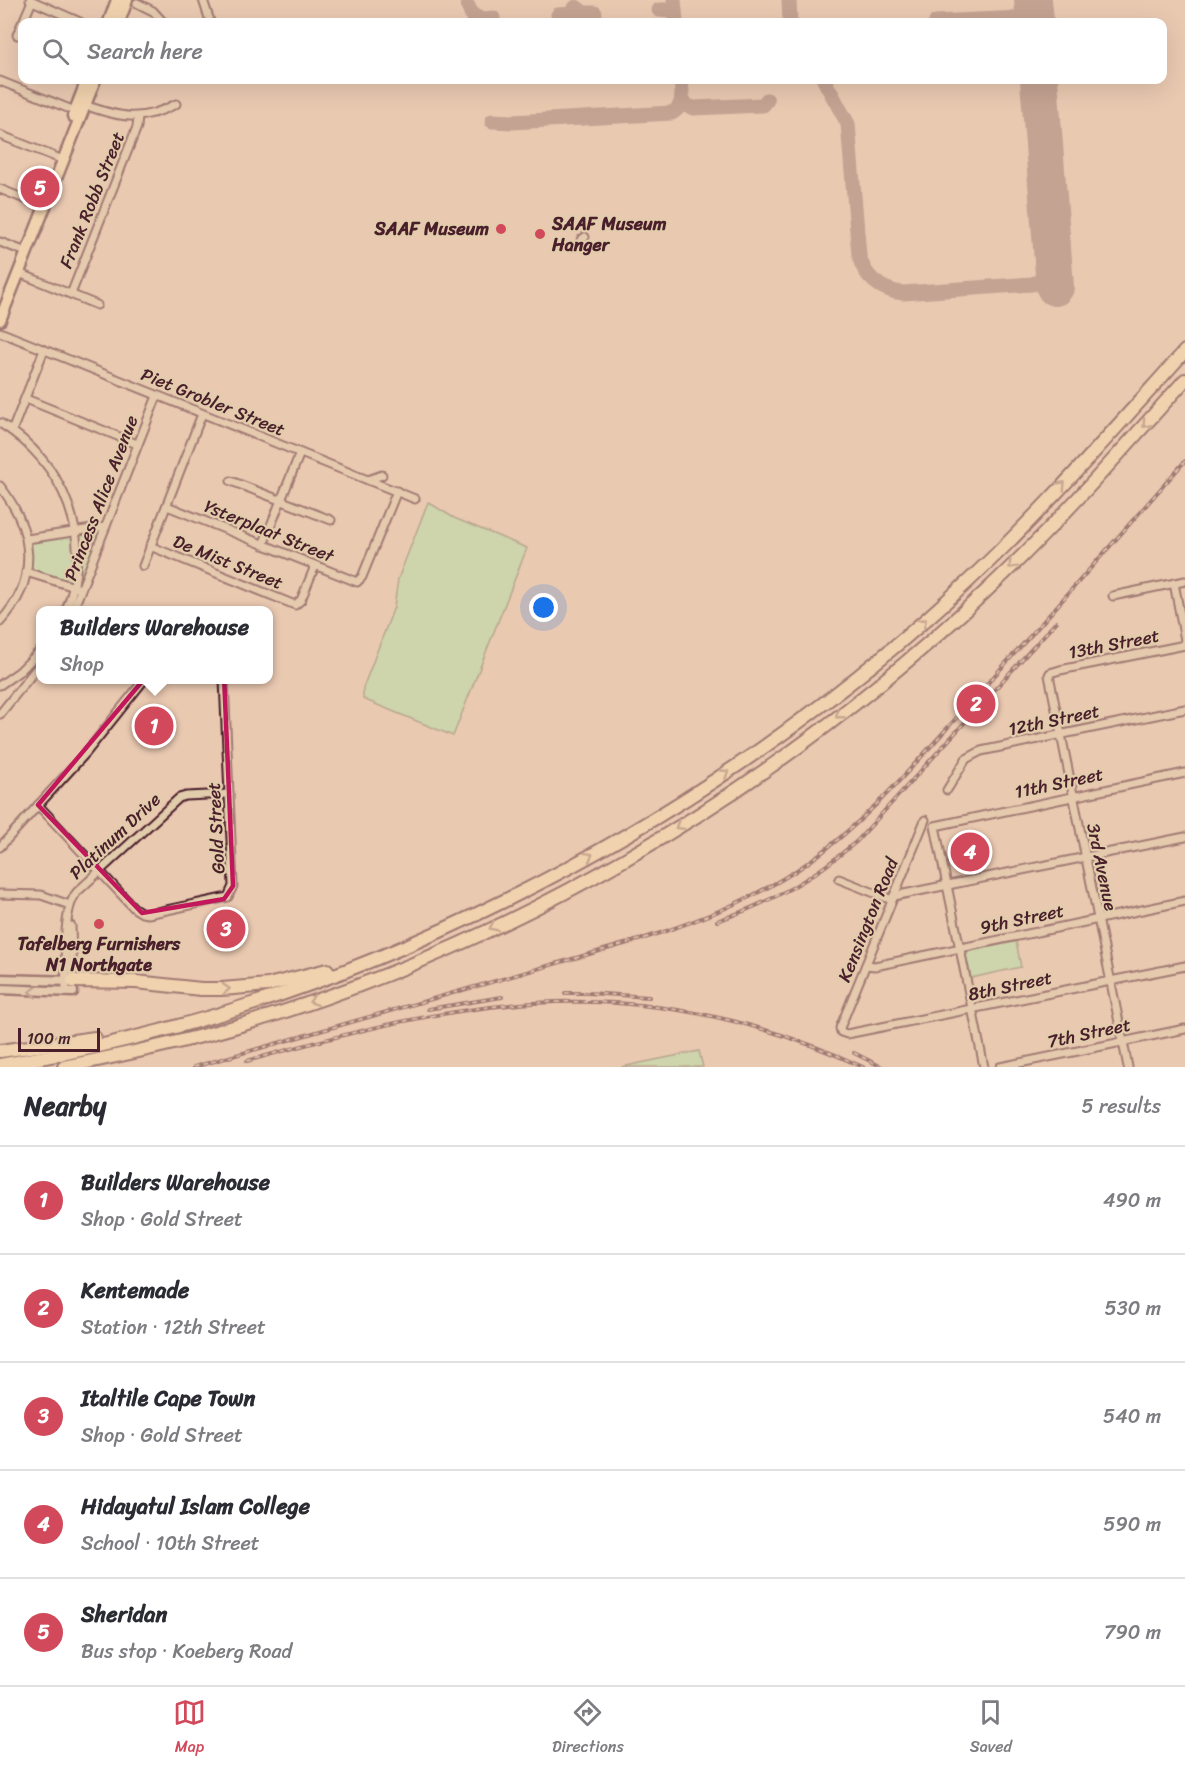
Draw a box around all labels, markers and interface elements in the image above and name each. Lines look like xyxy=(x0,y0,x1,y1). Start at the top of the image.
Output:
search box xyxy=(18,18,1167,84)
text: Search here xyxy=(87,32,203,71)
icon: search xyxy=(39,35,72,68)
street label: Frank Robb Street xyxy=(50,127,134,273)
pin: 5 xyxy=(20,166,60,210)
place label: SAAF Museum Hanger xyxy=(551,208,667,261)
place label: SAAF Museum xyxy=(374,213,489,245)
marker: SAAF Museum xyxy=(494,222,508,236)
marker: SAAF Museum Hanger xyxy=(533,227,547,241)
street label: Piet Grobler Street xyxy=(136,359,290,446)
street label: Princess Alice Avenue xyxy=(55,410,147,586)
one-way arrow xyxy=(1142,417,1153,427)
one-way arrow xyxy=(1055,482,1066,492)
street label: Ysterplaat Street xyxy=(199,490,340,572)
street label: De Mist Street xyxy=(168,525,288,599)
one-way arrow xyxy=(1009,558,1020,569)
your location xyxy=(529,593,558,622)
popup xyxy=(36,606,273,684)
text: Builders Warehouse xyxy=(60,608,249,647)
one-way arrow xyxy=(916,618,927,629)
street label: 13th Street xyxy=(1066,620,1162,668)
text: Shop xyxy=(60,647,104,682)
pin: 2 xyxy=(956,682,996,726)
street label: 12th Street xyxy=(1005,695,1103,745)
pin: 1 xyxy=(134,704,174,748)
one-way arrow xyxy=(835,708,846,719)
street label: 11th Street xyxy=(1012,758,1106,808)
one-way arrow xyxy=(718,769,729,780)
street label: Gold Street xyxy=(198,781,234,875)
street label: Platinum Drive xyxy=(61,785,169,887)
one-way arrow xyxy=(675,818,685,830)
street label: 3rd Avenue xyxy=(1077,820,1127,914)
pin: 4 xyxy=(950,830,990,874)
one-way arrow xyxy=(583,851,593,863)
street label: Kensington Road xyxy=(828,851,908,987)
street label: 9th Street xyxy=(977,894,1067,944)
pin: 3 xyxy=(206,906,246,952)
marker: Tafelberg Furnishers N1 Northgate xyxy=(92,917,106,931)
one-way arrow xyxy=(489,919,500,931)
place label: Tafelberg Furnishers N1 Northgate xyxy=(18,928,181,981)
street label: 8th Street xyxy=(965,961,1055,1011)
one-way arrow xyxy=(221,982,230,995)
one-way arrow xyxy=(28,985,37,998)
one-way arrow xyxy=(308,993,319,1006)
street label: 7th Street xyxy=(1044,1009,1134,1057)
text: 100 m xyxy=(27,1024,71,1053)
scale bar xyxy=(18,1025,100,1052)
text: Nearby xyxy=(24,1083,106,1129)
text: 5 results xyxy=(1082,1089,1161,1124)
text: Builders Warehouse xyxy=(81,1163,270,1202)
text: 1 xyxy=(39,1183,48,1218)
text: 490 m xyxy=(1103,1183,1161,1218)
text: Shop · Gold Street xyxy=(81,1202,243,1237)
text: Kentemade xyxy=(81,1271,189,1310)
text: 2 xyxy=(38,1291,49,1326)
text: 530 m xyxy=(1105,1291,1161,1326)
text: Station · 12th Street xyxy=(81,1310,266,1345)
text: Italtile Cape Town xyxy=(81,1379,255,1418)
text: 3 xyxy=(38,1399,49,1434)
text: 540 m xyxy=(1103,1399,1161,1434)
text: Shop · Gold Street xyxy=(81,1418,243,1453)
text: Hidayatul Islam College xyxy=(81,1487,310,1526)
text: 4 xyxy=(37,1507,50,1542)
text: 590 m xyxy=(1103,1507,1161,1542)
text: School · 10th Street xyxy=(81,1526,260,1561)
text: Sheridan xyxy=(81,1595,167,1634)
text: 5 xyxy=(37,1615,50,1650)
text: 790 m xyxy=(1104,1615,1161,1650)
text: Bus stop · Koeberg Road xyxy=(81,1634,292,1669)
tab: Map xyxy=(173,1696,206,1761)
tab: Directions xyxy=(552,1696,624,1761)
tab: Saved xyxy=(970,1696,1012,1761)

